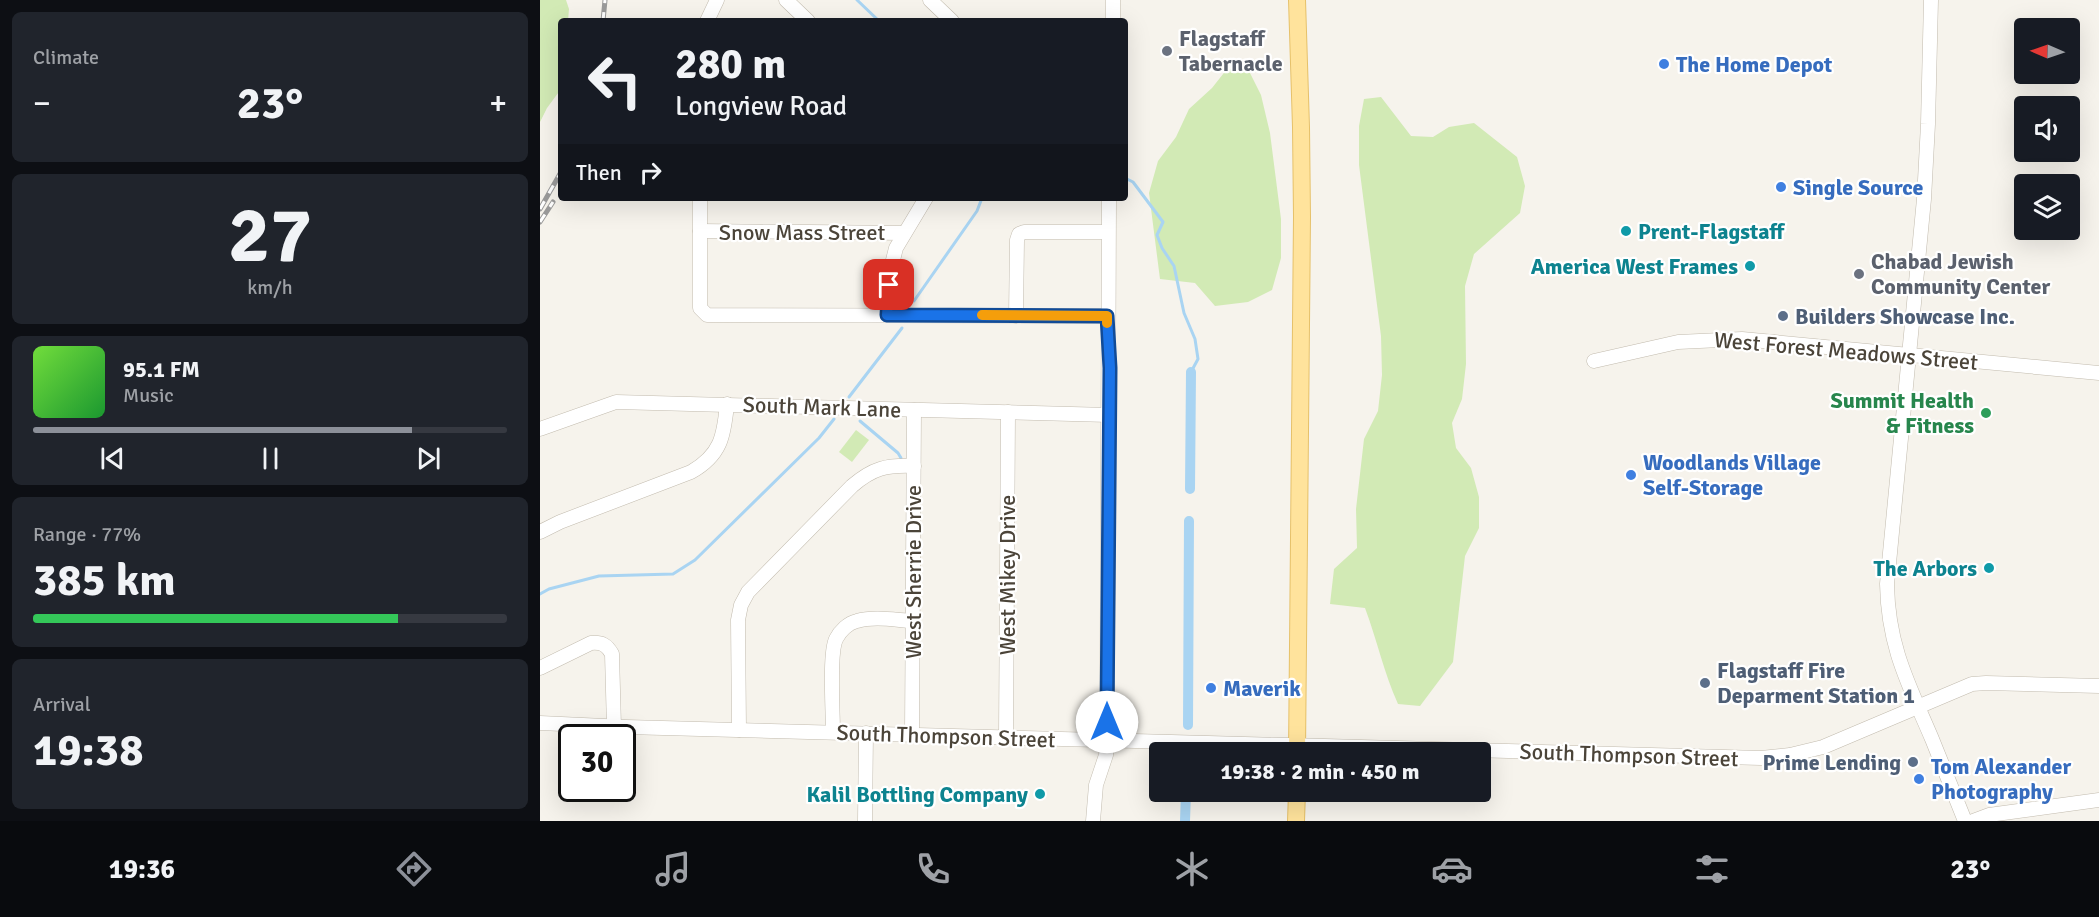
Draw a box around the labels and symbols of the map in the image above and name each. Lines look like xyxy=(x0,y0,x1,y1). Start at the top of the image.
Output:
north arrow xyxy=(2014,18,2080,84)
place label: Flagstaff Tabernacle xyxy=(1179,25,1283,77)
marker: Flagstaff Tabernacle xyxy=(1160,44,1174,58)
place label: The Home Depot xyxy=(1676,51,1832,78)
marker: The Home Depot xyxy=(1657,57,1671,71)
place label: Single Source xyxy=(1793,174,1924,201)
marker: Single Source xyxy=(1774,180,1788,194)
place label: Prent-Flagstaff xyxy=(1638,218,1786,245)
street label: Snow Mass Street xyxy=(719,219,886,246)
marker: Prent-Flagstaff xyxy=(1619,224,1633,238)
place label: Chabad Jewish Community Center xyxy=(1871,248,2050,300)
place label: America West Frames xyxy=(1531,253,1738,280)
pin xyxy=(863,259,914,310)
marker: America West Frames xyxy=(1743,259,1757,273)
marker: Chabad Jewish Community Center xyxy=(1852,267,1866,281)
place label: Builders Showcase Inc. xyxy=(1795,303,2015,330)
marker: Builders Showcase Inc. xyxy=(1776,309,1790,323)
street label: West Forest Meadows Street xyxy=(1713,326,1979,376)
place label: Summit Health & Fitness xyxy=(1830,387,1974,439)
street label: South Mark Lane xyxy=(742,391,902,423)
marker: Summit Health & Fitness xyxy=(1979,406,1993,420)
place label: Woodlands Village Self-Storage xyxy=(1643,449,1821,501)
marker: Woodlands Village Self-Storage xyxy=(1624,468,1638,482)
street label: West Sherrie Drive xyxy=(900,485,927,659)
street label: West Mikey Drive xyxy=(994,495,1021,655)
place label: The Arbors xyxy=(1874,555,1977,582)
marker: The Arbors xyxy=(1982,561,1996,575)
place label: Flagstaff Fire Deparment Station 1 xyxy=(1717,657,1915,709)
place label: Maverik xyxy=(1223,675,1301,702)
marker: Flagstaff Fire Deparment Station 1 xyxy=(1698,676,1712,690)
marker: Maverik xyxy=(1204,681,1218,695)
position arrow xyxy=(1075,690,1139,754)
street label: South Thompson Street xyxy=(836,719,1056,753)
speed limit sign: 30 xyxy=(558,724,636,802)
street label: South Thompson Street xyxy=(1519,738,1739,772)
place label: Prime Lending xyxy=(1763,749,1901,776)
place label: Tom Alexander Photography xyxy=(1931,753,2071,805)
marker: Prime Lending xyxy=(1906,755,1920,769)
marker: Tom Alexander Photography xyxy=(1912,772,1926,786)
place label: Kalil Bottling Company xyxy=(806,781,1028,808)
marker: Kalil Bottling Company xyxy=(1033,787,1047,801)

